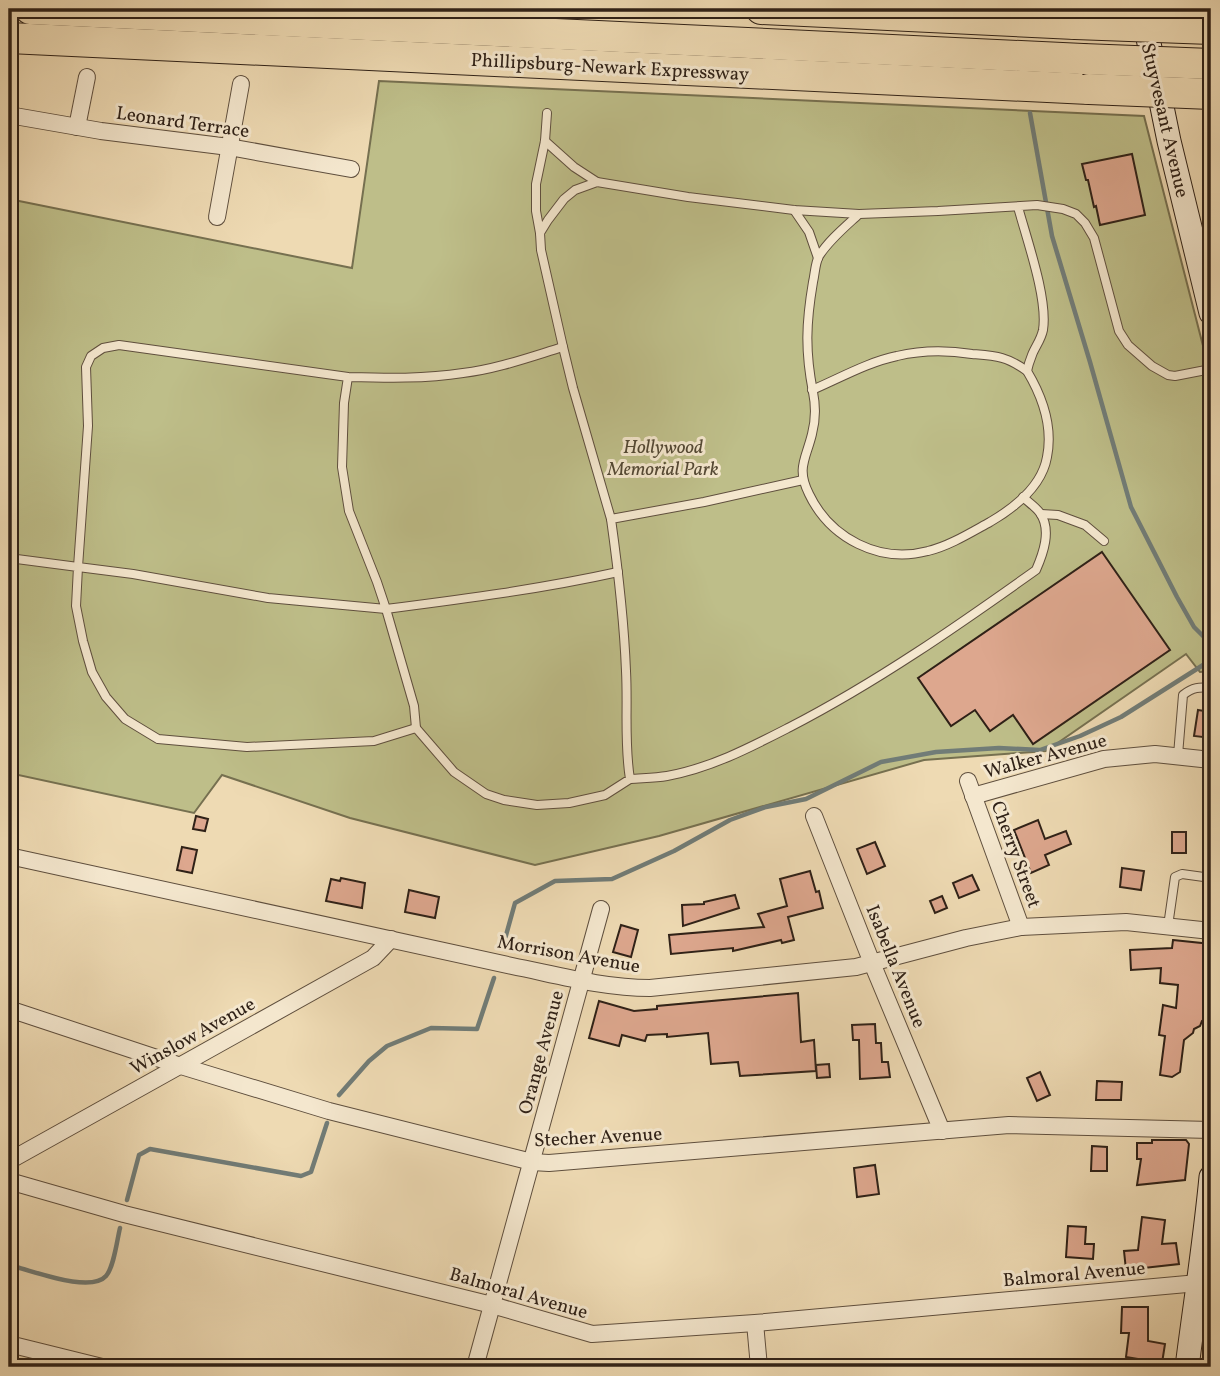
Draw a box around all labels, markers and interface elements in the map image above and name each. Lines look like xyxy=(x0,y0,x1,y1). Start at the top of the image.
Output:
street label: Stuyvesant Avenue xyxy=(1134,41,1194,200)
street label: Phillipsburg-Newark Expressway xyxy=(470,48,750,88)
street label: Leonard Terrace xyxy=(114,101,251,145)
park label: Hollywood Memorial Park xyxy=(606,435,719,483)
street label: Walker Avenue xyxy=(981,728,1110,786)
street label: Cherry Street xyxy=(984,798,1047,912)
street label: Isabella Avenue xyxy=(859,901,932,1032)
street label: Morrison Avenue xyxy=(495,930,642,980)
street label: Orange Avenue xyxy=(513,988,571,1117)
street label: Winslow Avenue xyxy=(126,992,260,1082)
street label: Stecher Avenue xyxy=(533,1122,663,1154)
street label: Balmoral Avenue xyxy=(1002,1256,1147,1294)
street label: Balmoral Avenue xyxy=(446,1262,591,1326)

